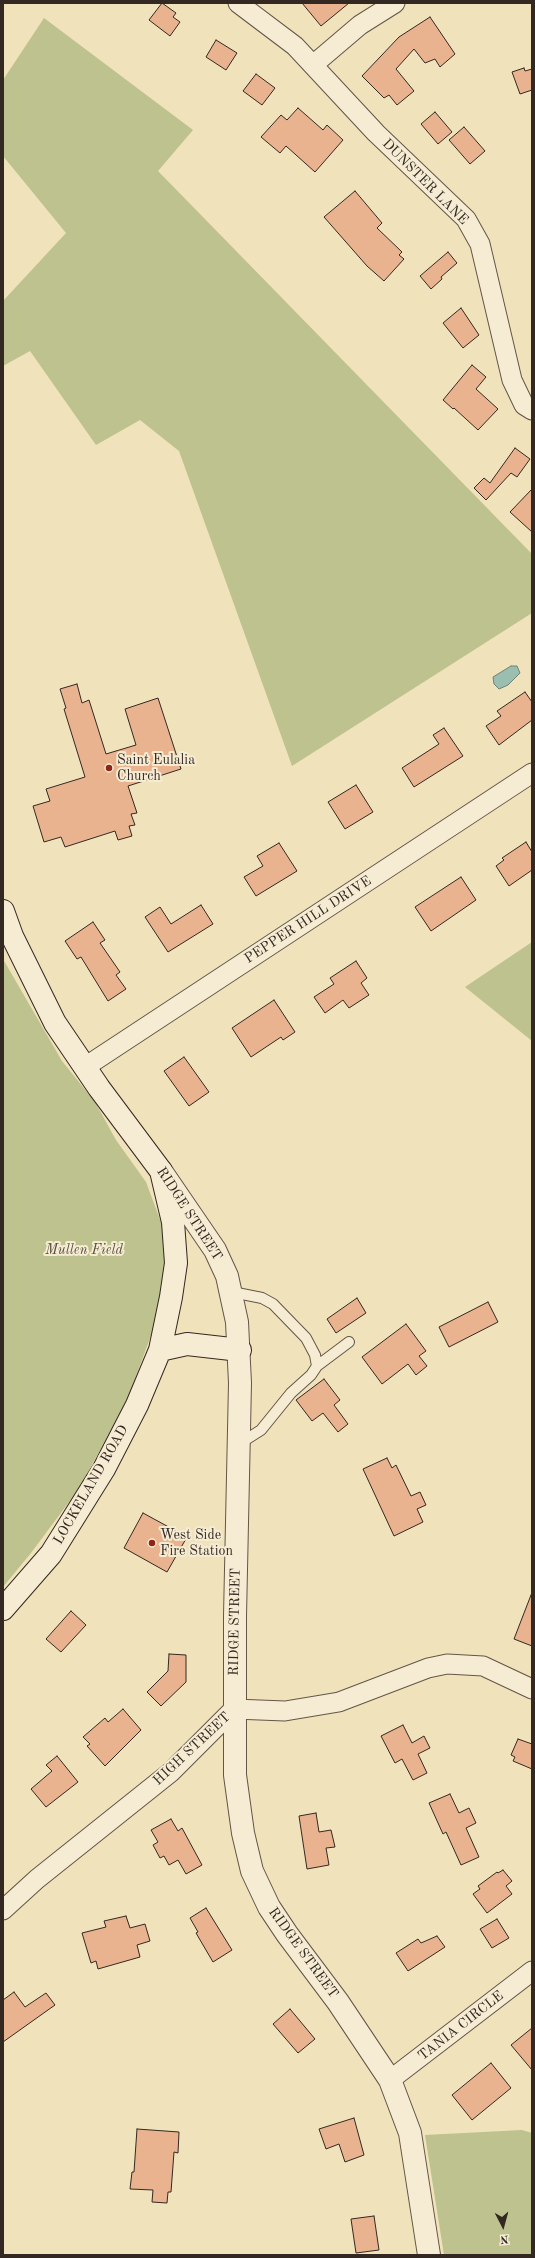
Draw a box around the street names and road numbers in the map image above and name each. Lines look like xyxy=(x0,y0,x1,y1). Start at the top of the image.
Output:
street label: DUNSTER LANE xyxy=(378,135,472,229)
street label: PEPPER HILL DRIVE xyxy=(241,873,375,967)
street label: RIDGE STREET xyxy=(153,1164,225,1264)
street label: LOCKELAND ROAD xyxy=(50,1422,132,1548)
street label: RIDGE STREET xyxy=(226,1568,244,1676)
street label: HIGH STREET xyxy=(150,1709,234,1789)
street label: RIDGE STREET xyxy=(264,1904,342,2002)
street label: TANIA CIRCLE xyxy=(415,1987,507,2065)

